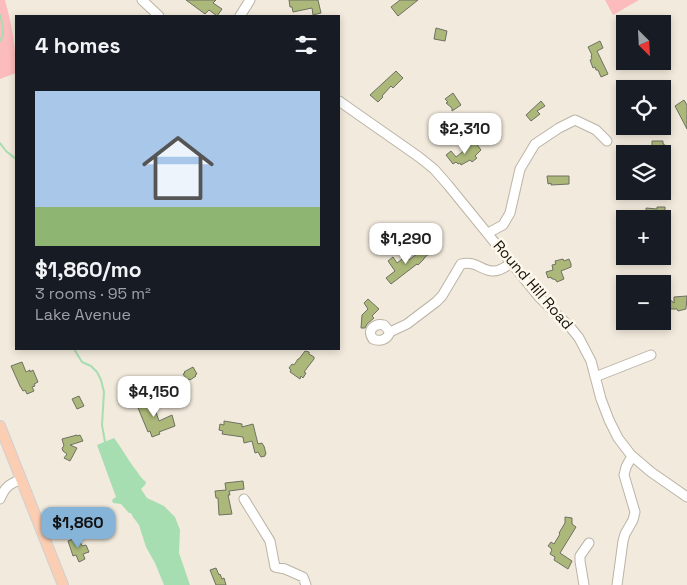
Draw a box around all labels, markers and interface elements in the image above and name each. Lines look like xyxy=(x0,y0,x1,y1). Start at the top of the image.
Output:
north arrow xyxy=(616,15,671,70)
map controls xyxy=(616,15,671,330)
icon: filters xyxy=(292,31,320,59)
text: 4 homes xyxy=(35,32,121,59)
button: locate xyxy=(616,80,671,135)
pin: $2,310 xyxy=(424,112,506,155)
text: $2,310 xyxy=(440,118,490,139)
icon: home xyxy=(133,123,223,213)
button: layers xyxy=(616,145,671,200)
button: + xyxy=(616,210,671,265)
pin: $1,290 xyxy=(365,222,447,265)
text: $1,290 xyxy=(380,228,432,249)
street label: Round Hill Road xyxy=(489,236,577,333)
text: $1,860/mo xyxy=(35,256,142,283)
button: − xyxy=(616,275,671,330)
text: 3 rooms · 95 m² xyxy=(35,283,151,304)
text: Lake Avenue xyxy=(35,304,131,325)
pin: $4,150 xyxy=(113,376,195,418)
text: $4,150 xyxy=(129,381,179,402)
pin: $1,860 xyxy=(37,506,119,549)
text: $1,860 xyxy=(52,512,104,533)

